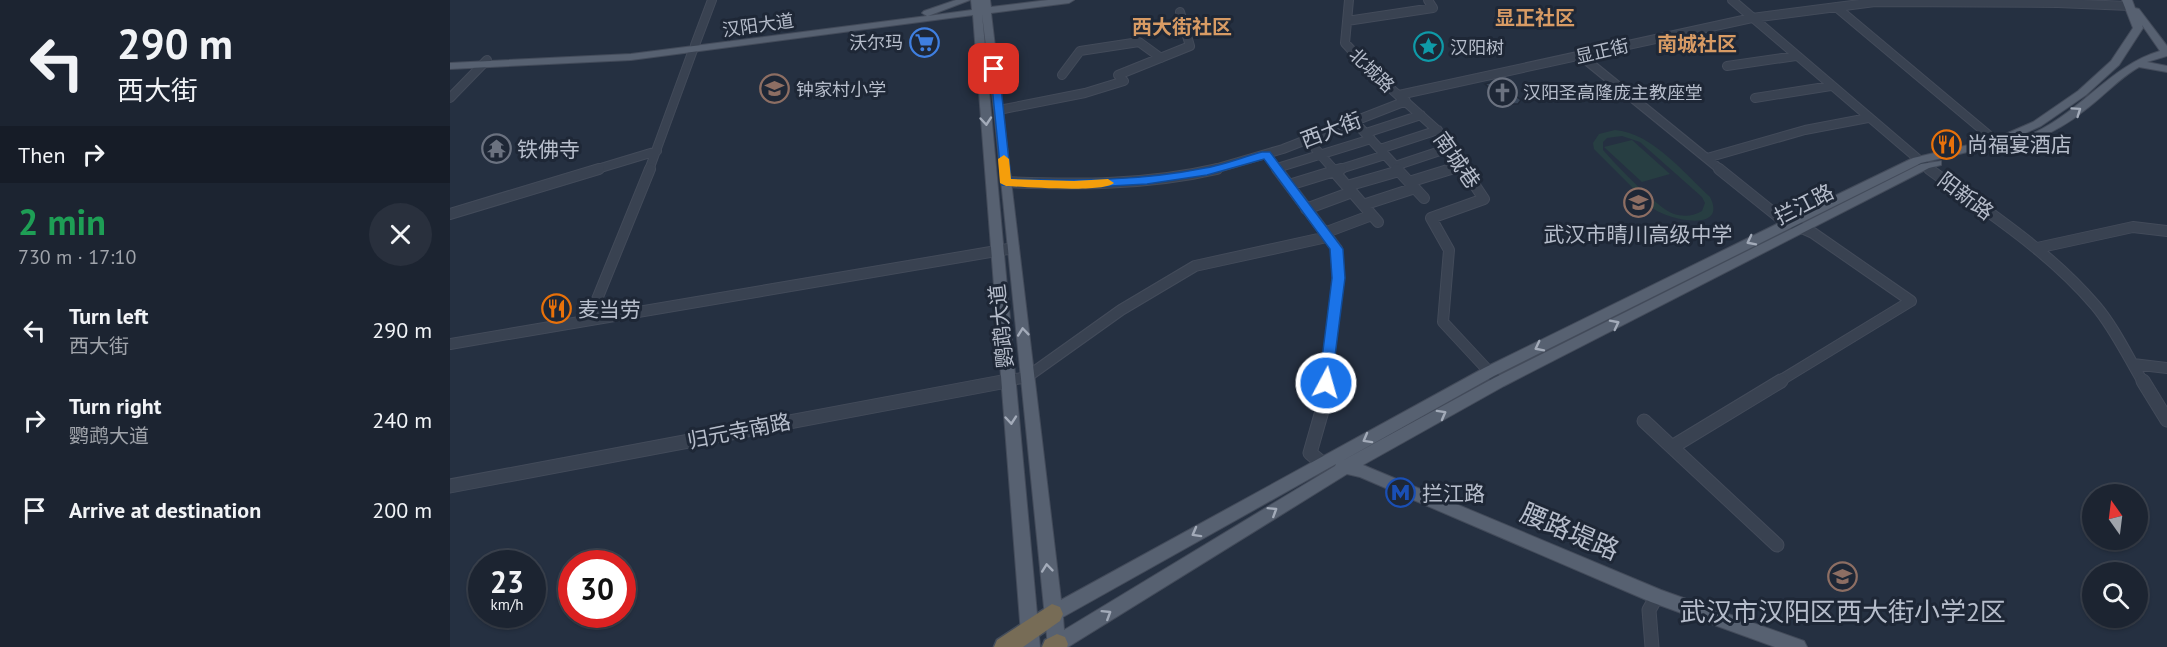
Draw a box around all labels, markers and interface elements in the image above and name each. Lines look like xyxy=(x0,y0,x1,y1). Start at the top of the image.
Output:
district label: 显正社区 xyxy=(1495,5,1575,31)
street label: 汉阳大道 xyxy=(721,9,795,41)
district label: 西大街社区 xyxy=(1132,14,1232,40)
text: 290 m xyxy=(117,16,233,71)
icon: left xyxy=(18,24,96,102)
supermarket icon: 沃尔玛 xyxy=(908,26,940,58)
place label: 沃尔玛 xyxy=(849,31,903,54)
place icon: 汉阳树 xyxy=(1413,31,1445,63)
district label: 南城社区 xyxy=(1657,31,1737,57)
street label: 显正街 xyxy=(1573,34,1631,68)
place label: 汉阳树 xyxy=(1450,36,1504,59)
pin xyxy=(968,43,1019,94)
street label: 北城路 xyxy=(1345,43,1399,97)
icon: arrive xyxy=(977,52,1010,85)
text: 西大街 xyxy=(117,73,198,107)
school or university icon: 钟家村小学 xyxy=(759,73,791,105)
church icon: 汉阳圣高隆庞主教座堂 xyxy=(1486,76,1518,108)
place label: 钟家村小学 xyxy=(796,78,886,101)
place label: 汉阳圣高隆庞主教座堂 xyxy=(1523,81,1703,104)
street label: 西大街 xyxy=(1297,106,1365,154)
one-way arrow xyxy=(2071,107,2082,118)
one-way arrow xyxy=(979,117,992,126)
street label: 南城巷 xyxy=(1428,126,1486,194)
restaurant icon: 尚福宴酒店 xyxy=(1930,128,1962,160)
place label: 尚福宴酒店 xyxy=(1967,131,2072,158)
temple icon: 铁佛寺 xyxy=(480,133,512,165)
place label: 铁佛寺 xyxy=(517,136,580,163)
icon: right xyxy=(77,138,110,171)
text: Then xyxy=(18,141,65,169)
street label: 阳新路 xyxy=(1933,166,1999,226)
street label: 拦江路 xyxy=(1770,178,1838,230)
school or university icon: 武汉市晴川高级中学 xyxy=(1622,187,1654,219)
text: 2 min xyxy=(18,198,106,245)
button: close xyxy=(369,203,432,266)
place label: 武汉市晴川高级中学 xyxy=(1544,221,1733,248)
one-way arrow xyxy=(1746,234,1757,246)
text: 730 m · 17:10 xyxy=(18,244,136,270)
street label: 鹦鹉大道 xyxy=(983,283,1019,369)
restaurant icon: 麦当劳 xyxy=(541,293,573,325)
place label: 麦当劳 xyxy=(578,296,641,323)
text: Turn left xyxy=(69,302,149,330)
icon: left xyxy=(18,314,51,347)
text: 290 m xyxy=(372,316,432,344)
one-way arrow xyxy=(1608,320,1619,331)
one-way arrow xyxy=(1017,328,1030,337)
text: 西大街 xyxy=(69,333,129,359)
one-way arrow xyxy=(1535,340,1545,351)
position arrow xyxy=(1294,351,1358,415)
text: Turn right xyxy=(69,392,161,420)
icon: right xyxy=(18,404,51,437)
text: 240 m xyxy=(372,406,432,434)
street label: 归元寺南路 xyxy=(685,408,793,454)
one-way arrow xyxy=(1435,410,1446,421)
one-way arrow xyxy=(1004,415,1017,425)
text: 鹦鹉大道 xyxy=(69,423,149,449)
one-way arrow xyxy=(1363,432,1373,443)
metro station icon: 拦江路 xyxy=(1385,477,1417,509)
place label: 拦江路 xyxy=(1422,480,1485,507)
north arrow xyxy=(2082,484,2148,550)
map controls xyxy=(2082,484,2148,628)
icon: arrive xyxy=(18,494,51,527)
street label: 腰路堤路 xyxy=(1516,495,1624,567)
text: Arrive at destination xyxy=(69,496,261,524)
text: 200 m xyxy=(372,496,432,524)
one-way arrow xyxy=(1267,507,1277,519)
one-way arrow xyxy=(1192,526,1203,537)
speed limit sign: 30 xyxy=(558,550,636,628)
school or university icon: 武汉市汉阳区西大街小学2区 xyxy=(1827,561,1859,593)
text: 23 xyxy=(490,562,524,601)
button: search xyxy=(2082,562,2148,628)
one-way arrow xyxy=(1041,564,1054,573)
text: km/h xyxy=(491,595,523,614)
place label: 武汉市汉阳区西大街小学2区 xyxy=(1680,595,2006,628)
one-way arrow xyxy=(1101,609,1111,621)

